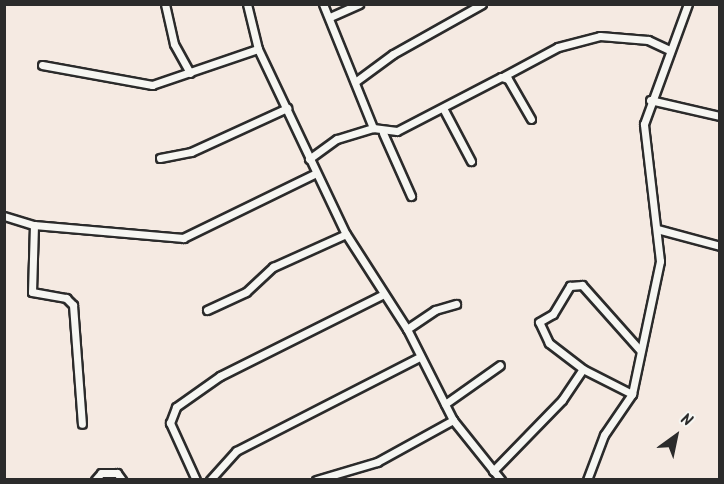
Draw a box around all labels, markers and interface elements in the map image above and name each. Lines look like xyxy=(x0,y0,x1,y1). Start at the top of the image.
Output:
north arrow xyxy=(646,406,706,466)
text: N xyxy=(675,407,697,434)

